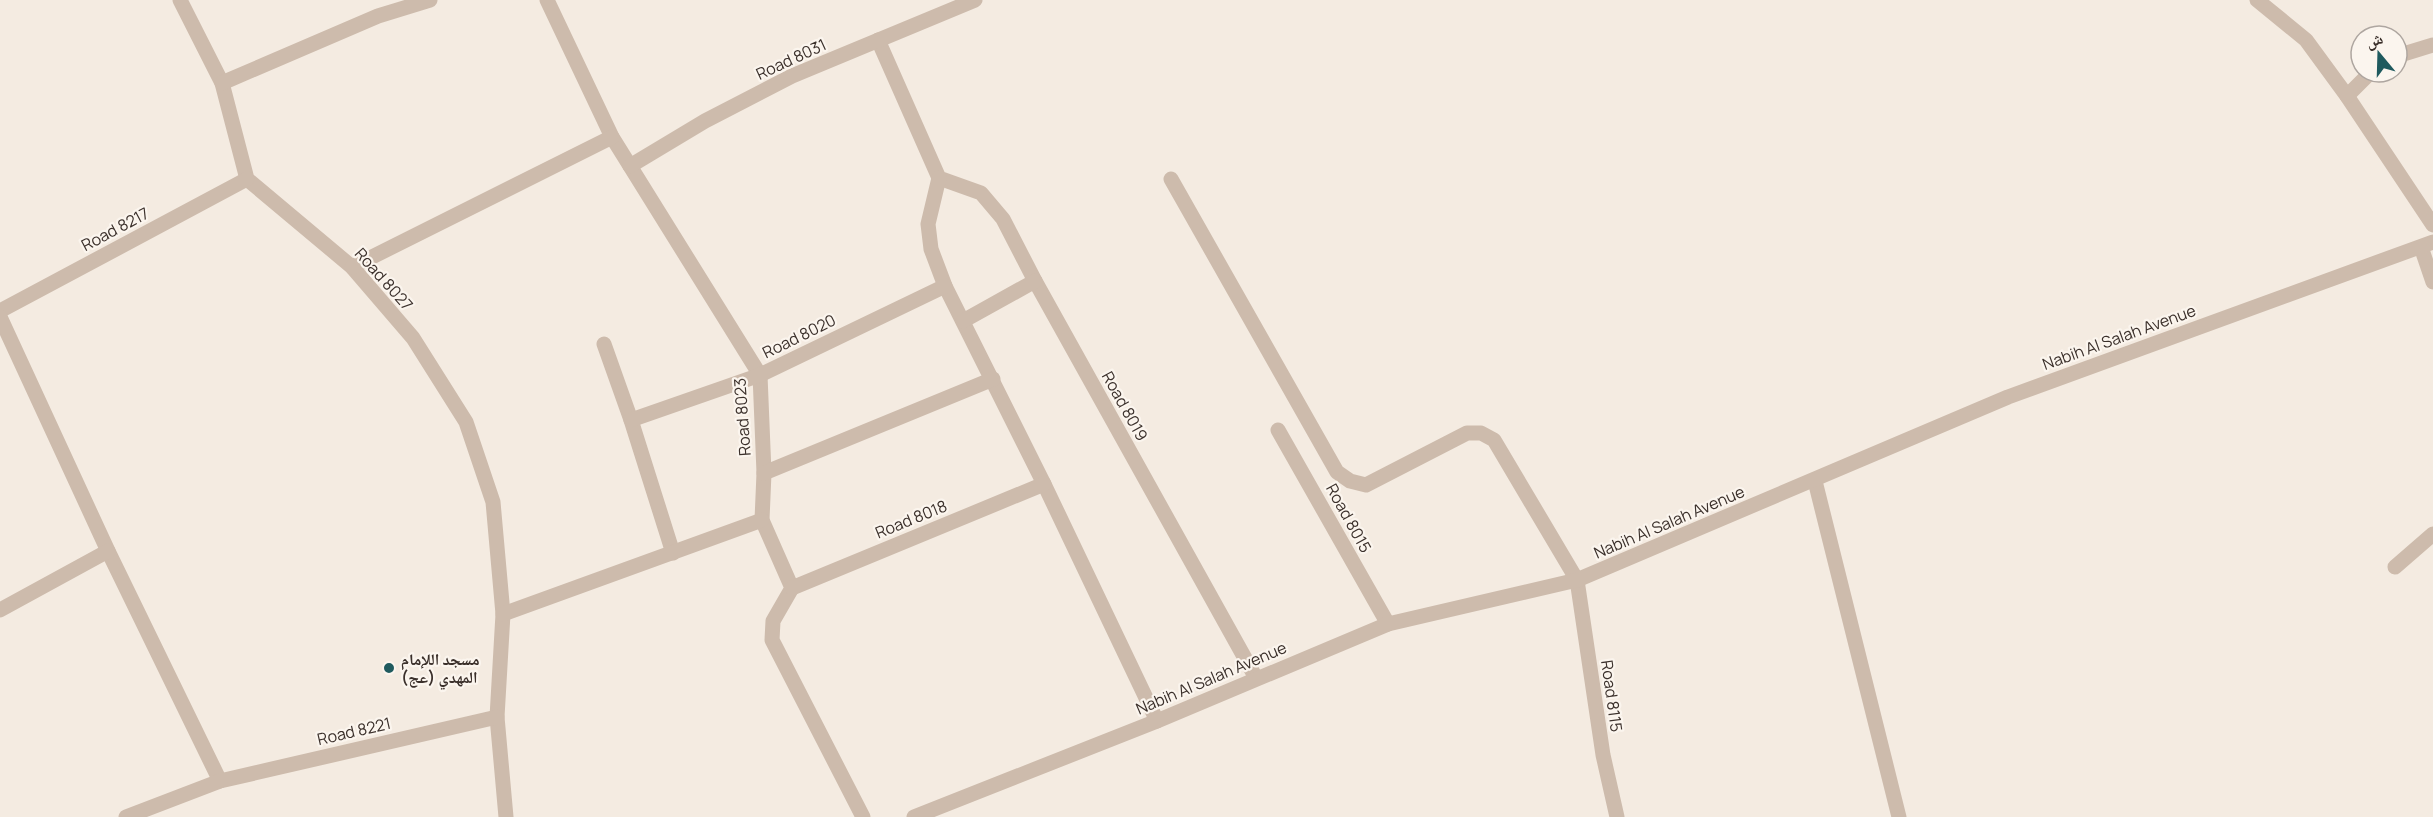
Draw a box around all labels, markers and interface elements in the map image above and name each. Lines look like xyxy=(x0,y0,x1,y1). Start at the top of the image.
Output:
north arrow xyxy=(2349,24,2409,84)
text: ش xyxy=(2363,27,2386,53)
street label: Road 8031 xyxy=(752,33,830,85)
street label: Road 8217 xyxy=(77,202,153,256)
street label: Road 8027 xyxy=(350,243,418,315)
street label: Nabih Al Salah Avenue xyxy=(2039,299,2199,375)
street label: Road 8020 xyxy=(759,309,839,363)
street label: Road 8019 xyxy=(1097,367,1153,445)
street label: Road 8023 xyxy=(728,377,756,457)
street label: Road 8015 xyxy=(1321,480,1377,556)
street label: Nabih Al Salah Avenue xyxy=(1590,480,1748,564)
street label: Road 8018 xyxy=(872,495,950,543)
street label: Nabih Al Salah Avenue xyxy=(1132,636,1290,720)
place label: مسجد اللإمام المهدي (عج) xyxy=(401,648,480,690)
street label: Road 8115 xyxy=(1596,659,1628,733)
marker: مسجد اللإمام المهدي (عج) xyxy=(382,661,396,675)
street label: Road 8221 xyxy=(315,712,393,750)

